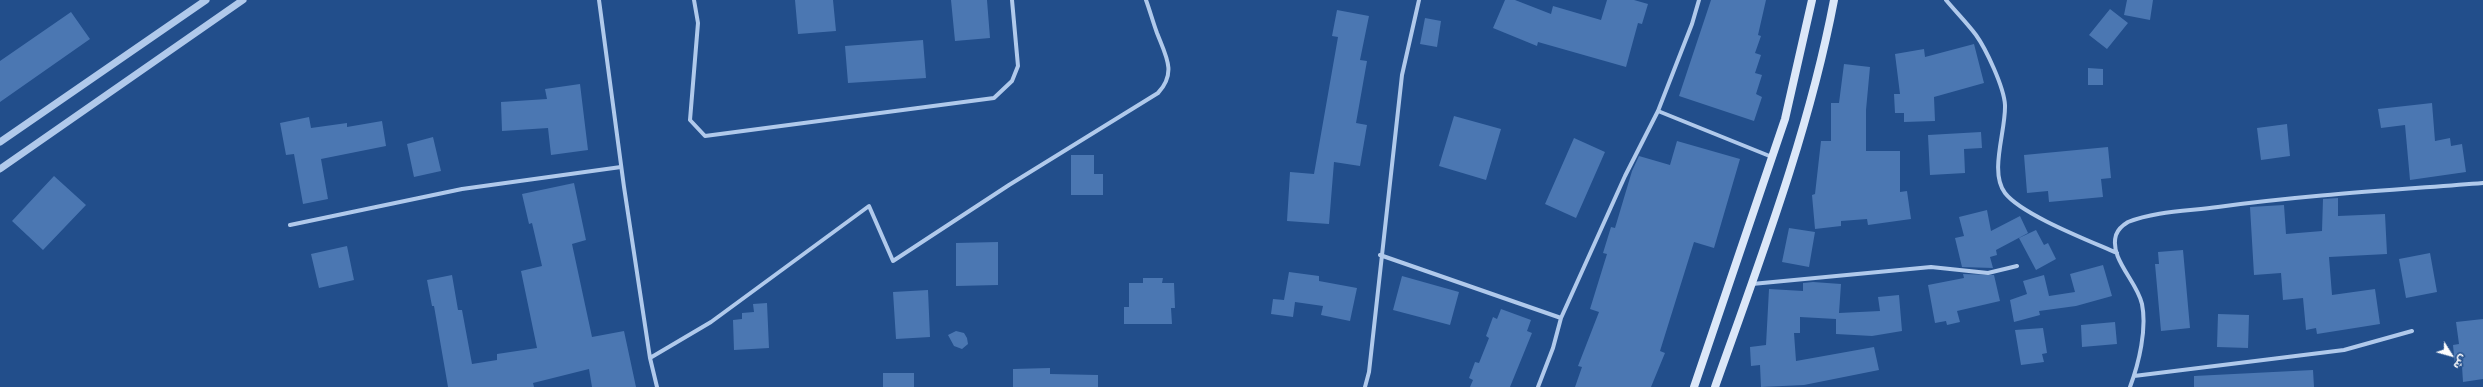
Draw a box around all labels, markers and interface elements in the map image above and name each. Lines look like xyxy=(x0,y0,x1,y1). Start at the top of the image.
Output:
north arrow xyxy=(2431,335,2471,375)
text: ش xyxy=(2450,351,2472,373)

